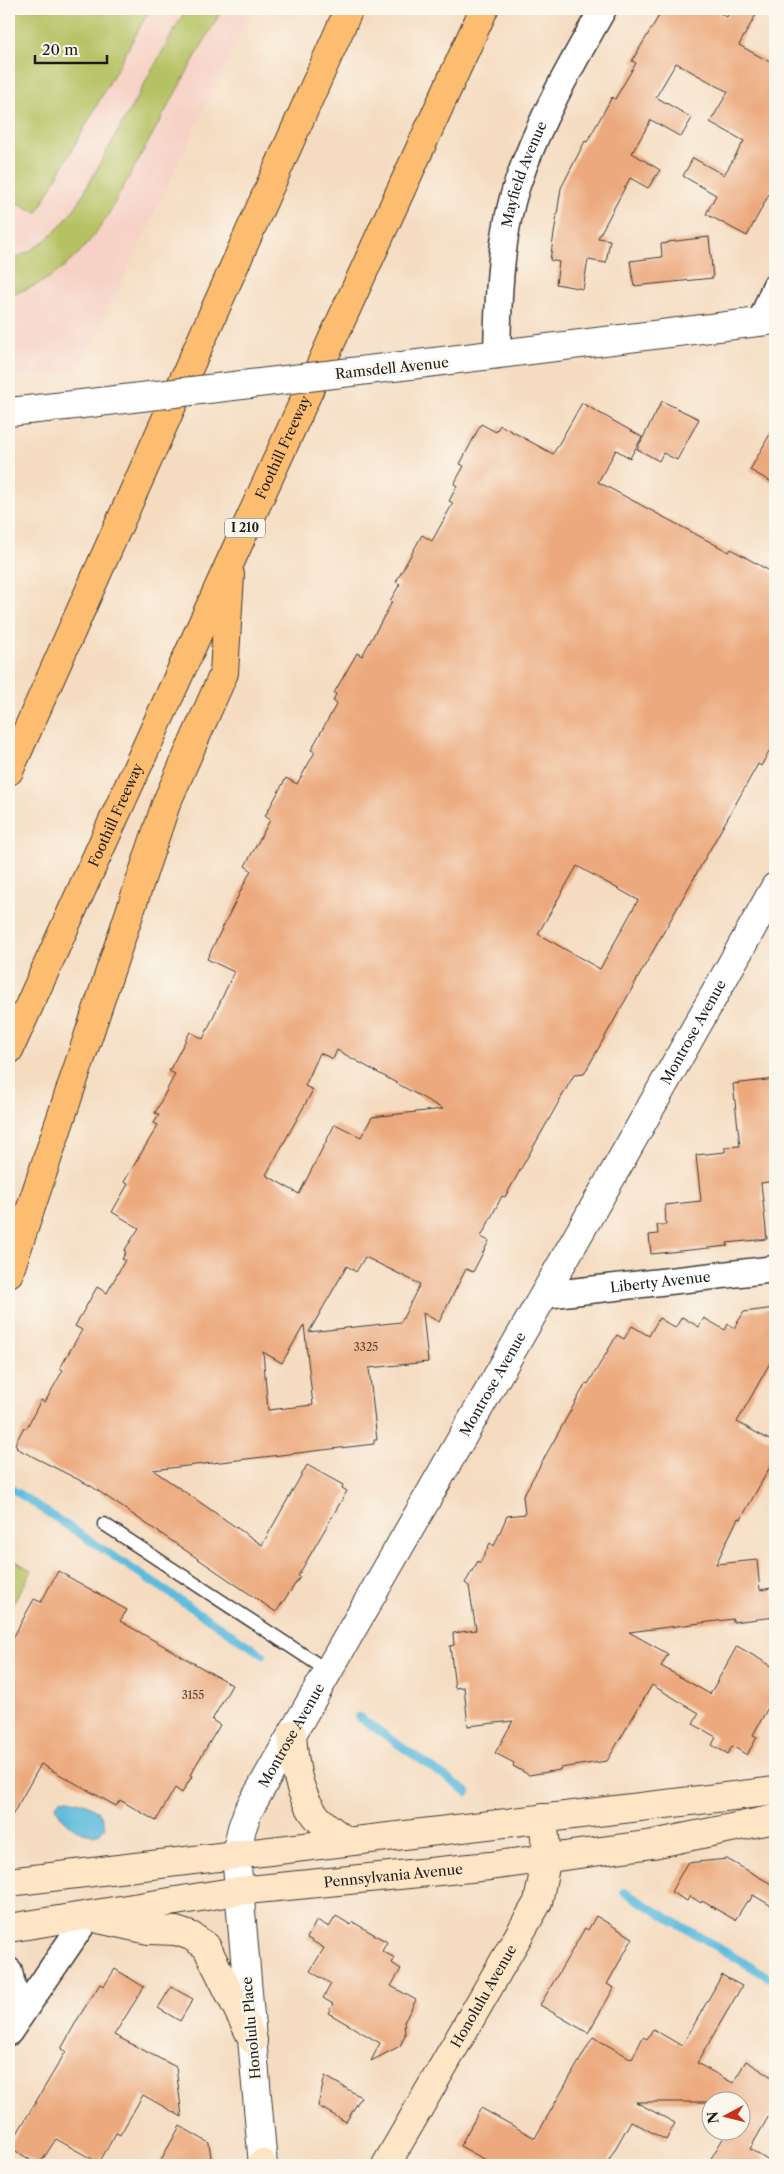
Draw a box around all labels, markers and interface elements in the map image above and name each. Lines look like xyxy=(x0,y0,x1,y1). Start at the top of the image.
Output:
scale bar xyxy=(35,32,108,64)
text: 20 m xyxy=(42,40,78,59)
street label: Mayfield Avenue xyxy=(498,118,551,229)
street label: Ramsdell Avenue xyxy=(334,353,450,383)
street label: Foothill Freeway xyxy=(251,392,314,502)
road number: I 210 xyxy=(225,518,265,538)
street label: Foothill Freeway xyxy=(84,760,147,870)
street label: Montrose Avenue xyxy=(657,976,730,1088)
street label: Liberty Avenue xyxy=(609,1267,712,1297)
street label: Montrose Avenue xyxy=(456,1329,530,1439)
house number: 3325 xyxy=(354,1340,378,1354)
street label: Montrose Avenue xyxy=(254,1680,328,1791)
house number: 3155 xyxy=(182,1688,204,1702)
street label: Pennsylvania Avenue xyxy=(323,1860,464,1891)
street label: Honolulu Avenue xyxy=(447,1941,521,2051)
street label: Honolulu Place xyxy=(238,1976,264,2080)
north arrow xyxy=(702,2092,752,2142)
text: N xyxy=(703,2110,723,2125)

